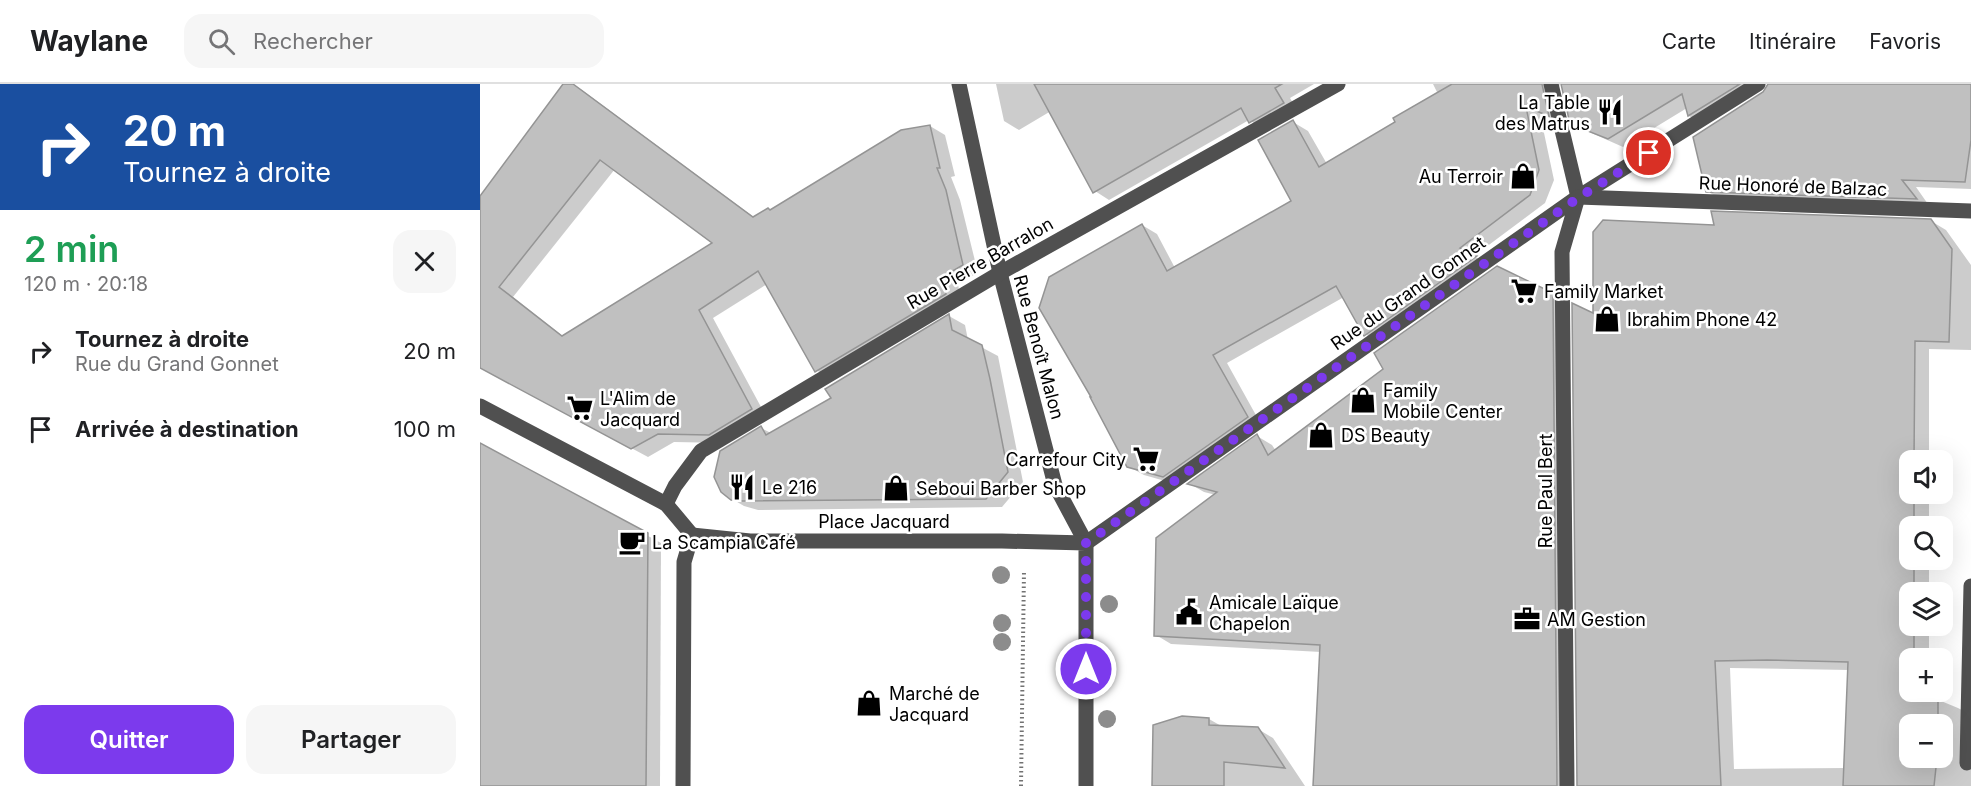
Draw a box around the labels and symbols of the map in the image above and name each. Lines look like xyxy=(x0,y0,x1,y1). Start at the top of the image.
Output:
place label: La Table des Matrus xyxy=(1495,92,1590,134)
restaurant icon: La Table des Matrus xyxy=(1595,97,1625,127)
pin xyxy=(1623,127,1674,178)
shop icon: Au Terroir xyxy=(1508,161,1538,191)
place label: Au Terroir xyxy=(1419,166,1503,187)
street label: Rue Honoré de Balzac xyxy=(1698,172,1888,200)
street label: Rue Pierre Barralon xyxy=(903,213,1057,313)
street label: Rue du Grand Gonnet xyxy=(1327,232,1489,354)
street label: Rue Benoît Malon xyxy=(1010,272,1068,422)
supermarket icon: Family Market xyxy=(1509,276,1539,306)
place label: Family Market xyxy=(1544,281,1663,302)
shop icon: Ibrahim Phone 42 xyxy=(1592,304,1622,334)
place label: Ibrahim Phone 42 xyxy=(1627,309,1777,330)
place label: Family Mobile Center xyxy=(1383,380,1503,422)
shop icon: Family Mobile Center xyxy=(1348,385,1378,415)
place label: L'Alim de Jacquard xyxy=(600,388,680,430)
supermarket icon: L'Alim de Jacquard xyxy=(565,393,595,423)
shop icon: DS Beauty xyxy=(1306,420,1336,450)
place label: DS Beauty xyxy=(1341,425,1430,446)
street label: Rue Paul Bert xyxy=(1535,434,1556,548)
supermarket icon: Carrefour City xyxy=(1131,444,1161,474)
place label: Carrefour City xyxy=(1005,449,1126,470)
restaurant icon: Le 216 xyxy=(727,472,757,502)
shop icon: Seboui Barber Shop xyxy=(881,473,911,503)
place label: Le 216 xyxy=(762,477,817,498)
place label: Seboui Barber Shop xyxy=(916,478,1086,499)
street label: Place Jacquard xyxy=(818,511,950,532)
cafe icon: La Scampia Café xyxy=(617,527,647,557)
place label: La Scampia Café xyxy=(652,532,796,553)
place label: Amicale Laïque Chapelon xyxy=(1209,592,1339,634)
public building icon: Amicale Laïque Chapelon xyxy=(1174,597,1204,627)
office icon: AM Gestion xyxy=(1512,604,1542,634)
place label: AM Gestion xyxy=(1547,609,1646,630)
position arrow xyxy=(1054,637,1118,701)
place label: Marché de Jacquard xyxy=(889,683,980,725)
shop icon: Marché de Jacquard xyxy=(854,688,884,718)

